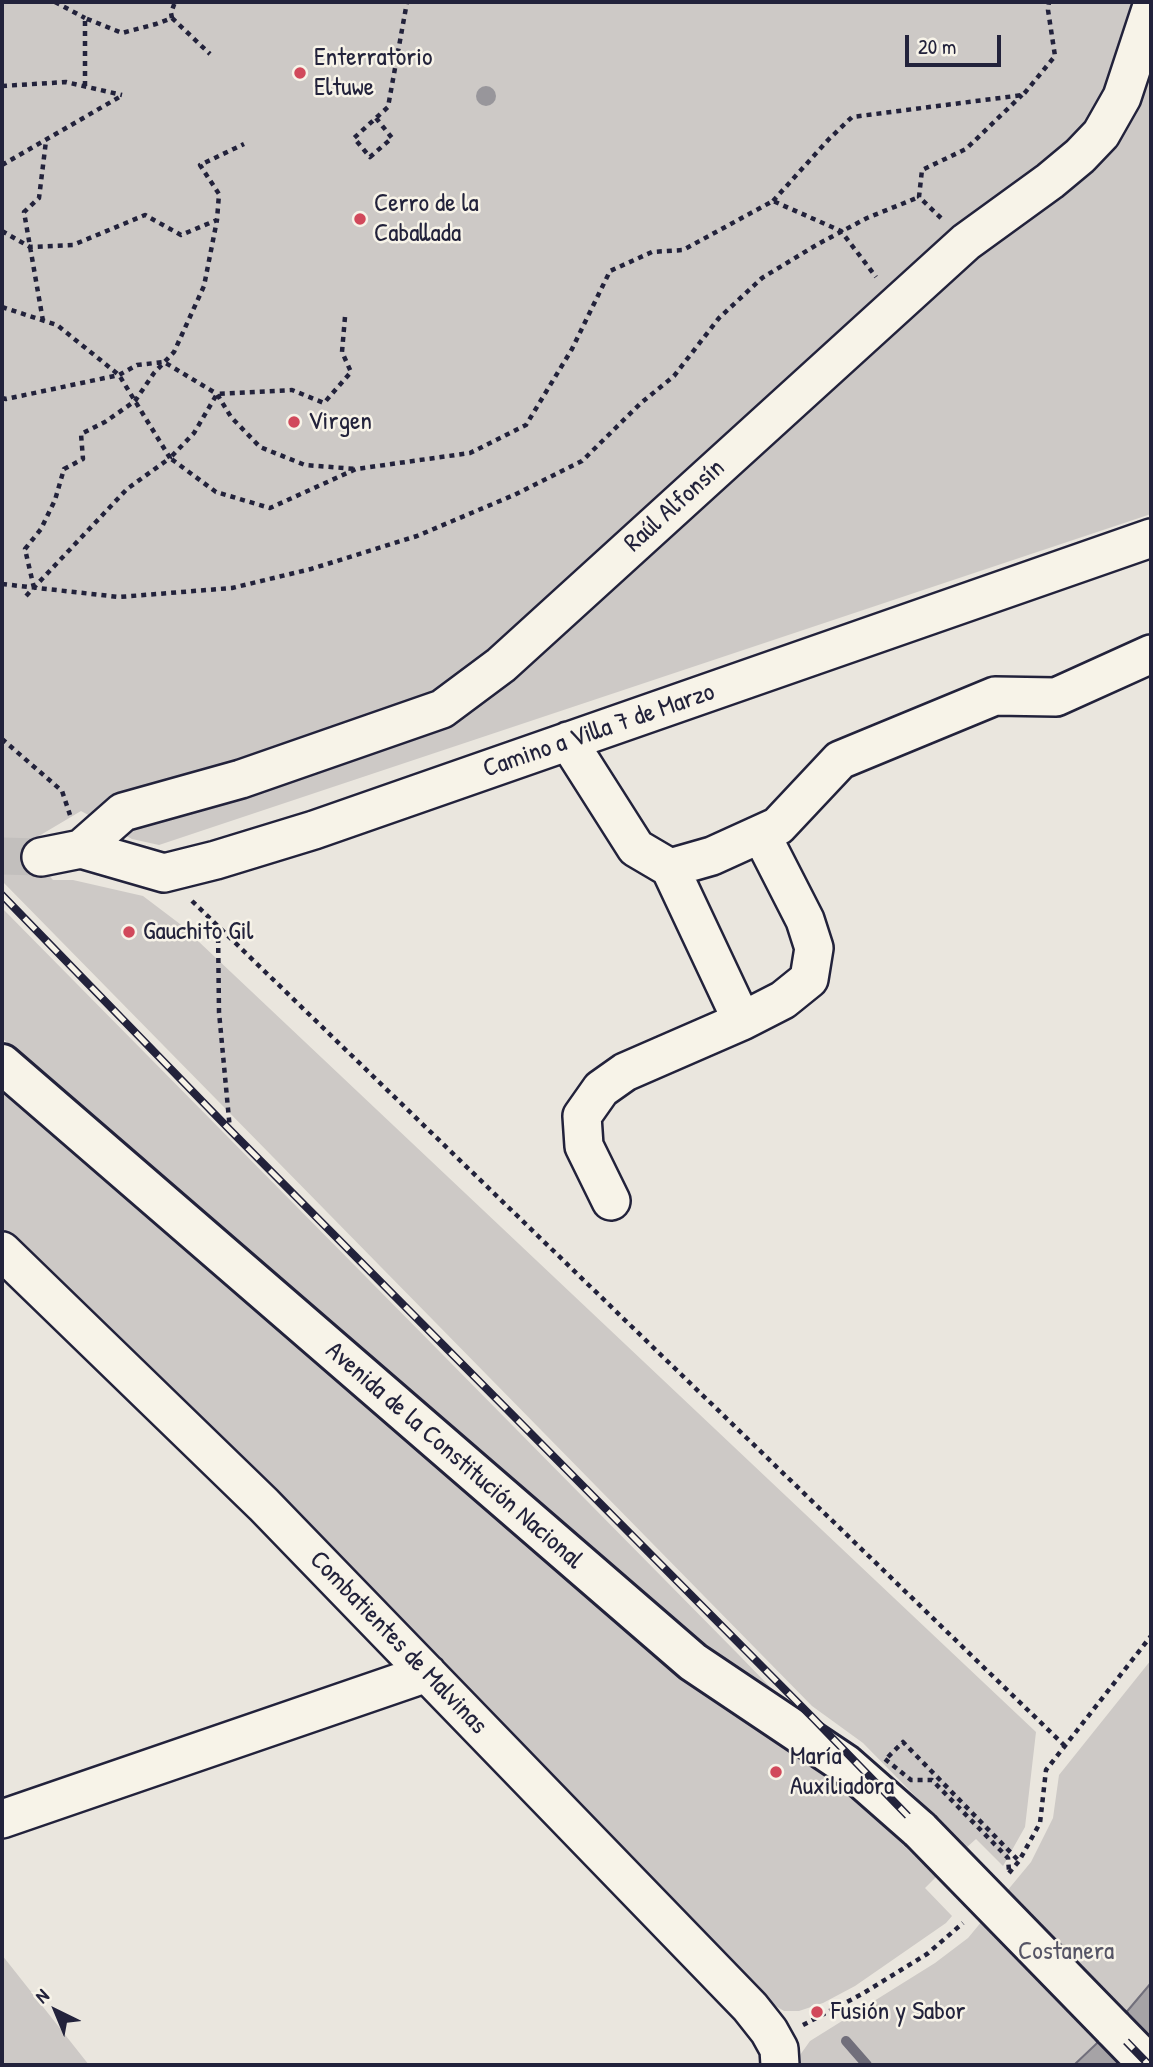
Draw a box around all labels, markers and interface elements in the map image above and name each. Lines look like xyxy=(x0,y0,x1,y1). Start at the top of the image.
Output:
scale bar xyxy=(908,21,1004,65)
text: 20 m xyxy=(918,32,956,61)
place label: Enterratorio Eltuwe xyxy=(314,42,432,104)
marker: Enterratorio Eltuwe xyxy=(292,65,308,81)
place label: Cerro de la Caballada xyxy=(374,188,479,249)
marker: Cerro de la Caballada xyxy=(352,211,368,227)
place label: Virgen xyxy=(308,406,372,438)
marker: Virgen xyxy=(286,414,302,430)
street label: Raúl Alfonsín xyxy=(618,453,732,559)
street label: Camino a Villa 7 de Marzo xyxy=(479,677,719,785)
place label: Gauchito Gil xyxy=(143,916,254,948)
marker: Gauchito Gil xyxy=(121,924,137,940)
street label: Avenida de la Constitución Nacional xyxy=(319,1336,589,1576)
street label: Combatientes de Malvinas xyxy=(302,1545,494,1741)
place label: María Auxiliadora xyxy=(790,1741,894,1802)
marker: María Auxiliadora xyxy=(768,1764,784,1780)
park label: Costanera xyxy=(1018,1936,1114,1968)
north arrow xyxy=(21,1976,91,2046)
text: N xyxy=(29,1983,54,2009)
place label: Fusión y Sabor xyxy=(831,1996,965,2028)
marker: Fusión y Sabor xyxy=(809,2004,825,2020)

